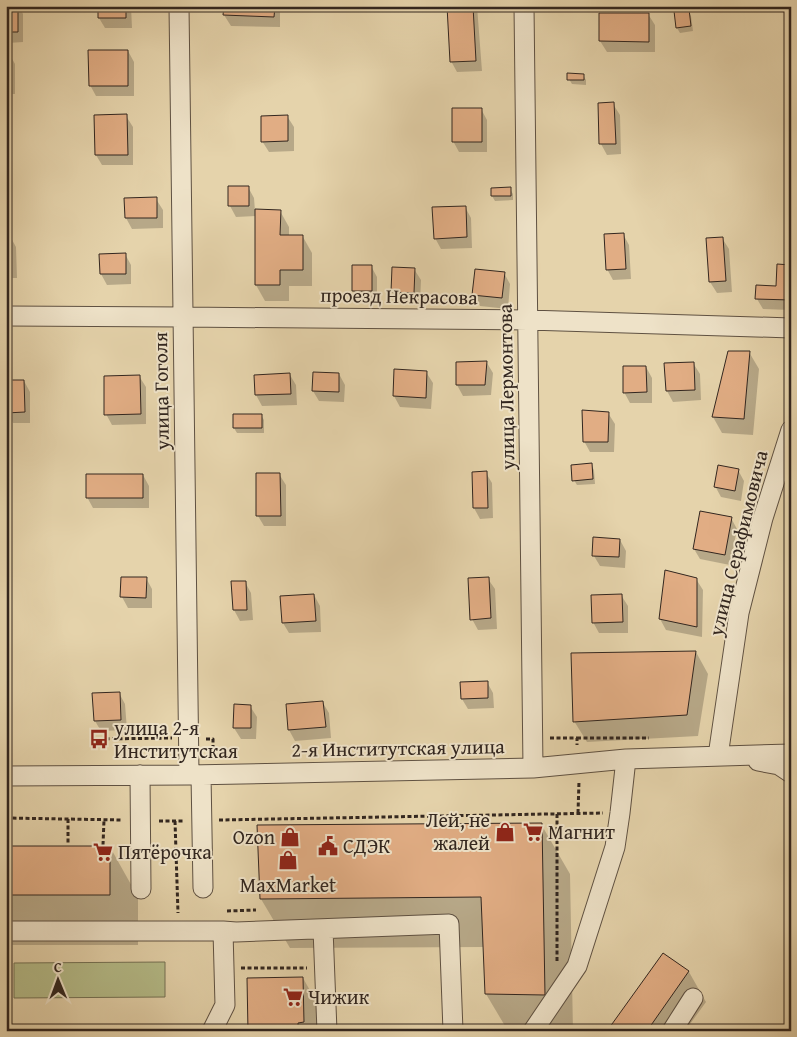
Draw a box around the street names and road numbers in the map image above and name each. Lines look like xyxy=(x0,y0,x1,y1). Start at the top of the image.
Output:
street label: проезд Некрасова xyxy=(320,280,478,311)
street label: улица Лермонтова xyxy=(490,303,521,472)
street label: улица Гоголя xyxy=(145,332,176,451)
street label: улица Серафимовича xyxy=(700,446,775,640)
street label: 2-я Институтская улица xyxy=(291,731,505,764)

